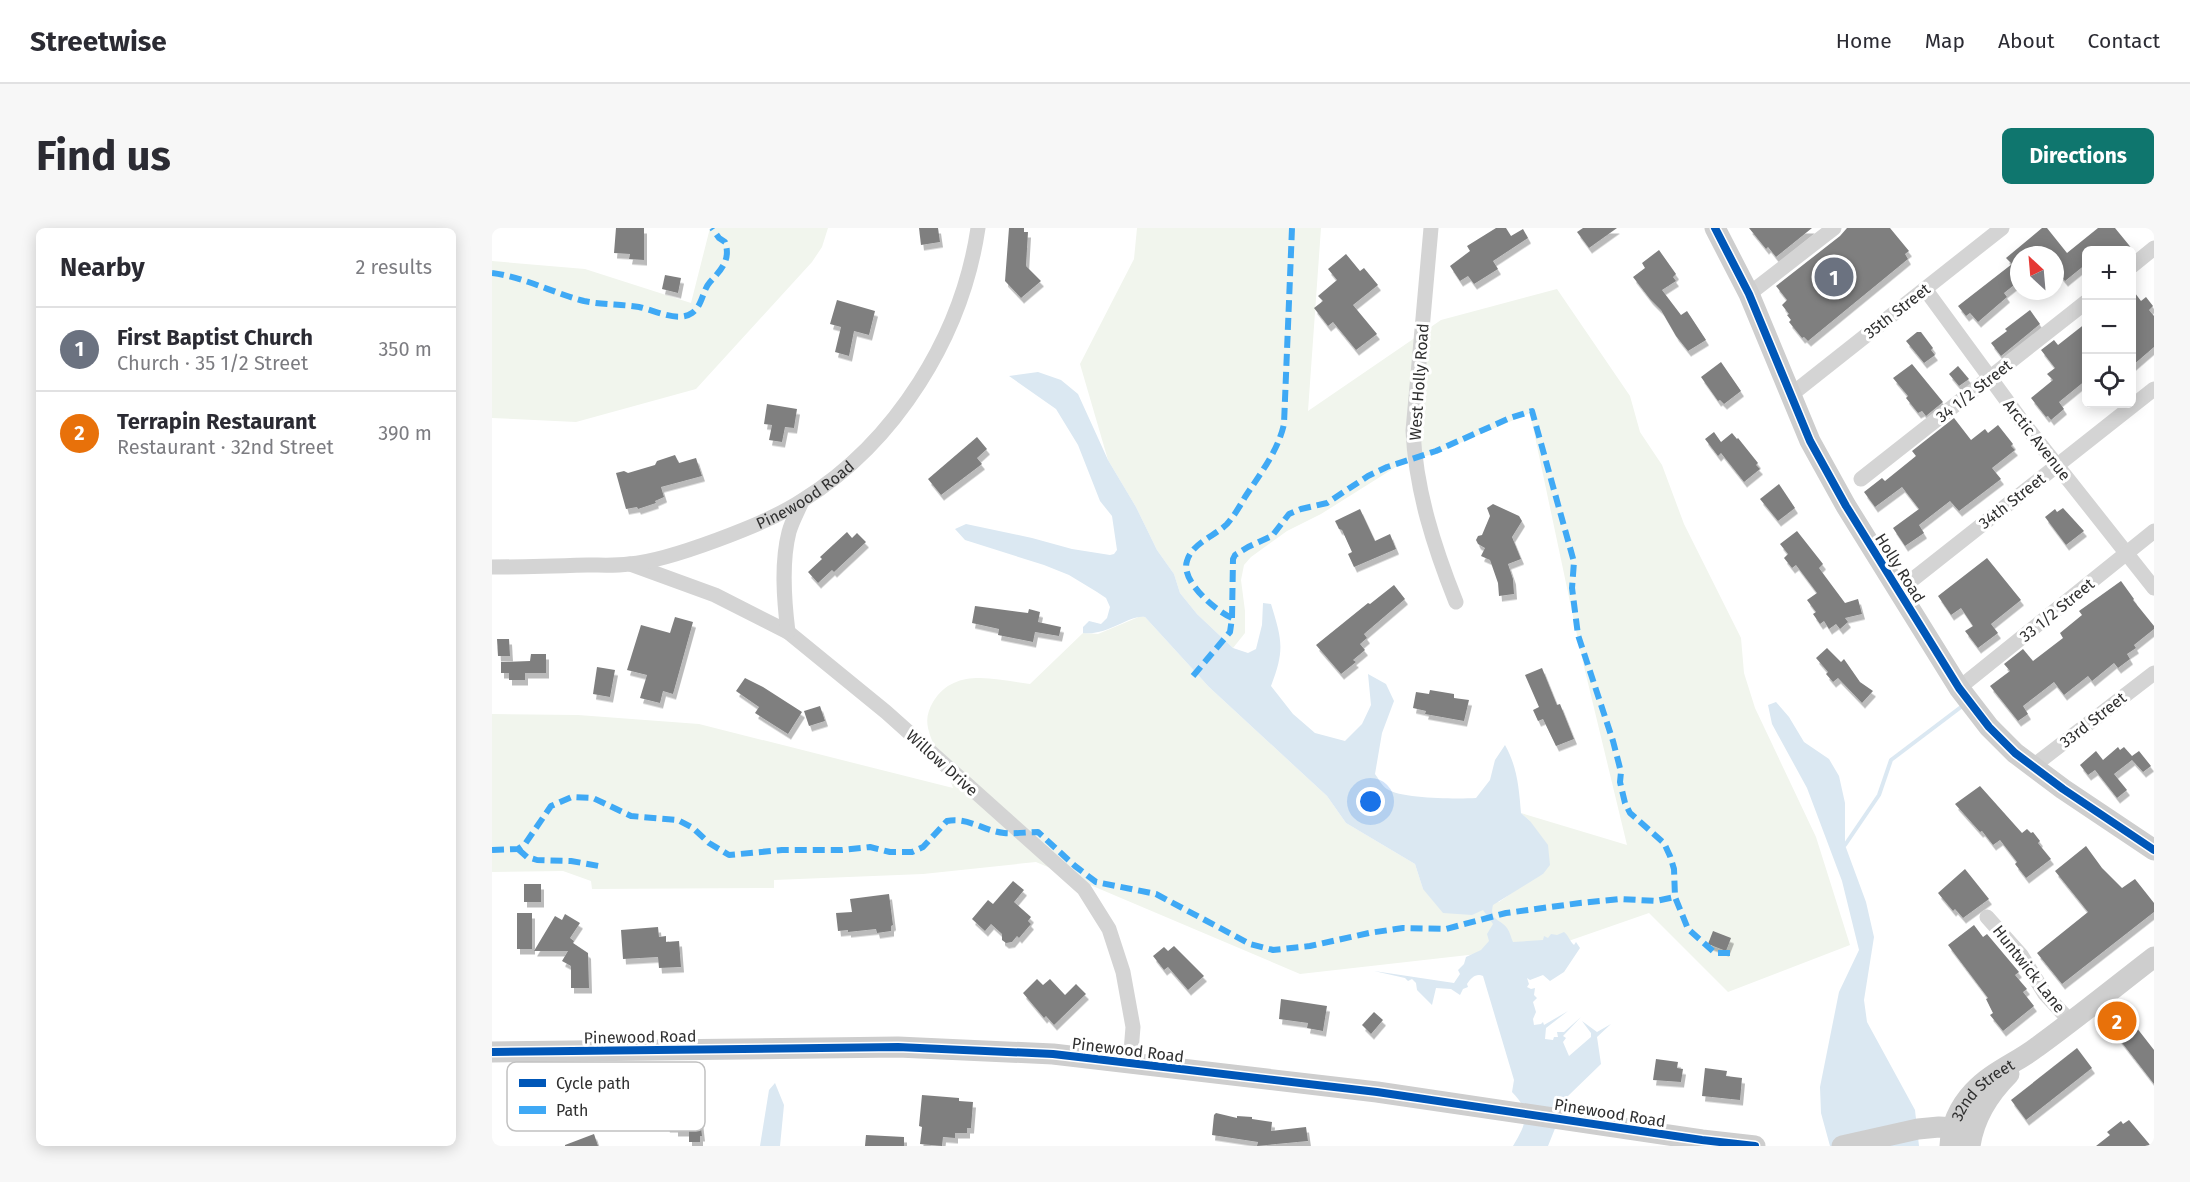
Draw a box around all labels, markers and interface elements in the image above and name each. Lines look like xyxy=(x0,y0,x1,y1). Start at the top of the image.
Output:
text: Streetwise xyxy=(30,25,167,58)
text: Home xyxy=(1836,28,1892,54)
text: Map xyxy=(1925,28,1965,54)
text: About xyxy=(1998,28,2055,54)
text: Contact xyxy=(2088,28,2160,54)
button: Directions xyxy=(2002,128,2154,184)
text: Find us xyxy=(36,131,171,181)
north arrow xyxy=(2010,246,2064,300)
map controls xyxy=(2082,246,2136,408)
button: + xyxy=(2082,246,2136,300)
text: Nearby xyxy=(60,252,145,283)
pin: 1 xyxy=(1814,254,1854,300)
text: 2 results xyxy=(355,255,432,279)
street label: 35th Street xyxy=(1860,279,1934,343)
button: − xyxy=(2082,300,2136,354)
street label: West Holly Road xyxy=(1405,323,1433,441)
text: First Baptist Church xyxy=(117,324,313,351)
text: 1 xyxy=(75,337,84,361)
text: 350 m xyxy=(378,337,432,361)
text: Church · 35 1/2 Street xyxy=(117,351,308,375)
button: locate xyxy=(2082,354,2136,408)
street label: 34 1/2 Street xyxy=(1932,355,2016,426)
street label: Arctic Avenue xyxy=(1999,396,2075,484)
text: Terrapin Restaurant xyxy=(117,408,316,435)
text: 2 xyxy=(74,421,85,445)
text: 390 m xyxy=(378,421,432,445)
text: Restaurant · 32nd Street xyxy=(117,435,334,459)
street label: Pinewood Road xyxy=(753,456,858,533)
street label: 34th Street xyxy=(1975,469,2049,533)
street label: Holly Road xyxy=(1871,530,1929,606)
street label: 33 1/2 Street xyxy=(2016,574,2098,646)
street label: 33rd Street xyxy=(2056,688,2130,752)
street label: Willow Drive xyxy=(902,726,982,800)
your location xyxy=(1356,787,1385,816)
street label: Huntwick Lane xyxy=(1989,921,2069,1017)
pin: 2 xyxy=(2098,998,2136,1044)
street label: Pinewood Road xyxy=(583,1027,697,1047)
street label: Pinewood Road xyxy=(1071,1034,1185,1066)
street label: 32nd Street xyxy=(1947,1055,2018,1124)
legend xyxy=(507,1062,705,1131)
text: Cycle path xyxy=(556,1074,630,1093)
street label: Pinewood Road xyxy=(1553,1095,1667,1131)
text: Path xyxy=(556,1101,588,1120)

